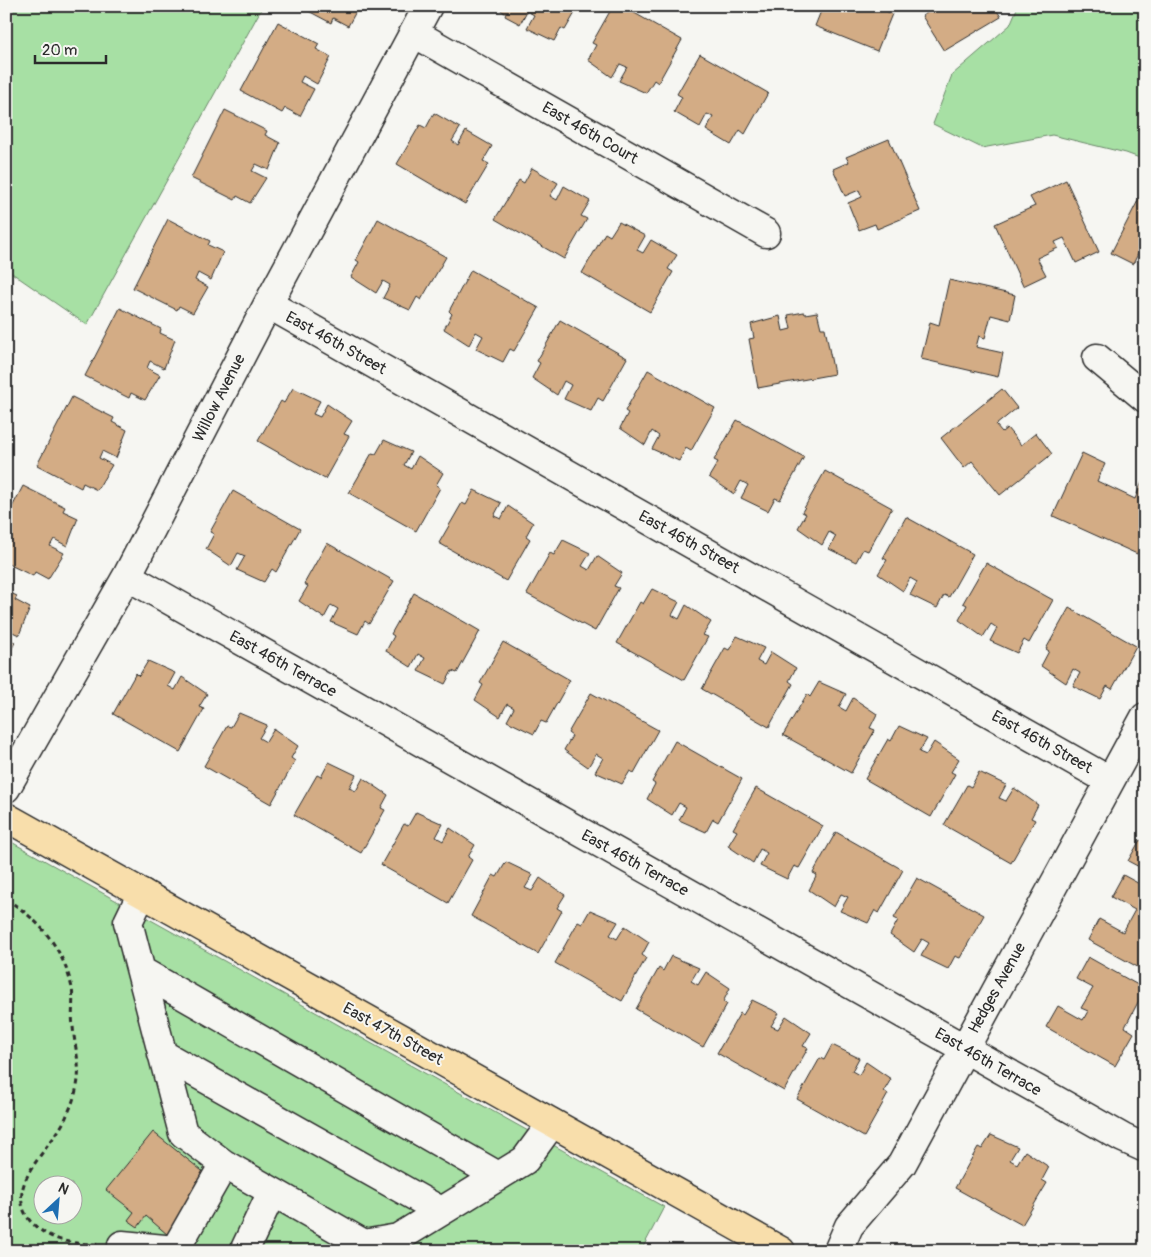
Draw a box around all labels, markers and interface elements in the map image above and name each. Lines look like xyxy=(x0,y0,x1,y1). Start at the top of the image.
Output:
scale bar xyxy=(35,32,106,64)
text: 20 m xyxy=(42,41,77,60)
street label: East 46th Court xyxy=(538,97,642,169)
street label: East 46th Street xyxy=(282,307,390,379)
street label: Willow Avenue xyxy=(188,351,250,445)
street label: East 46th Street xyxy=(635,506,743,578)
street label: East 46th Terrace xyxy=(226,626,340,702)
street label: East 46th Street xyxy=(988,706,1096,778)
street label: East 46th Terrace xyxy=(578,825,692,901)
street label: Hedges Avenue xyxy=(964,939,1030,1037)
street label: East 47th Street xyxy=(339,998,447,1070)
street label: East 46th Terrace xyxy=(931,1023,1045,1101)
north arrow xyxy=(32,1174,82,1224)
text: N xyxy=(55,1179,71,1198)

